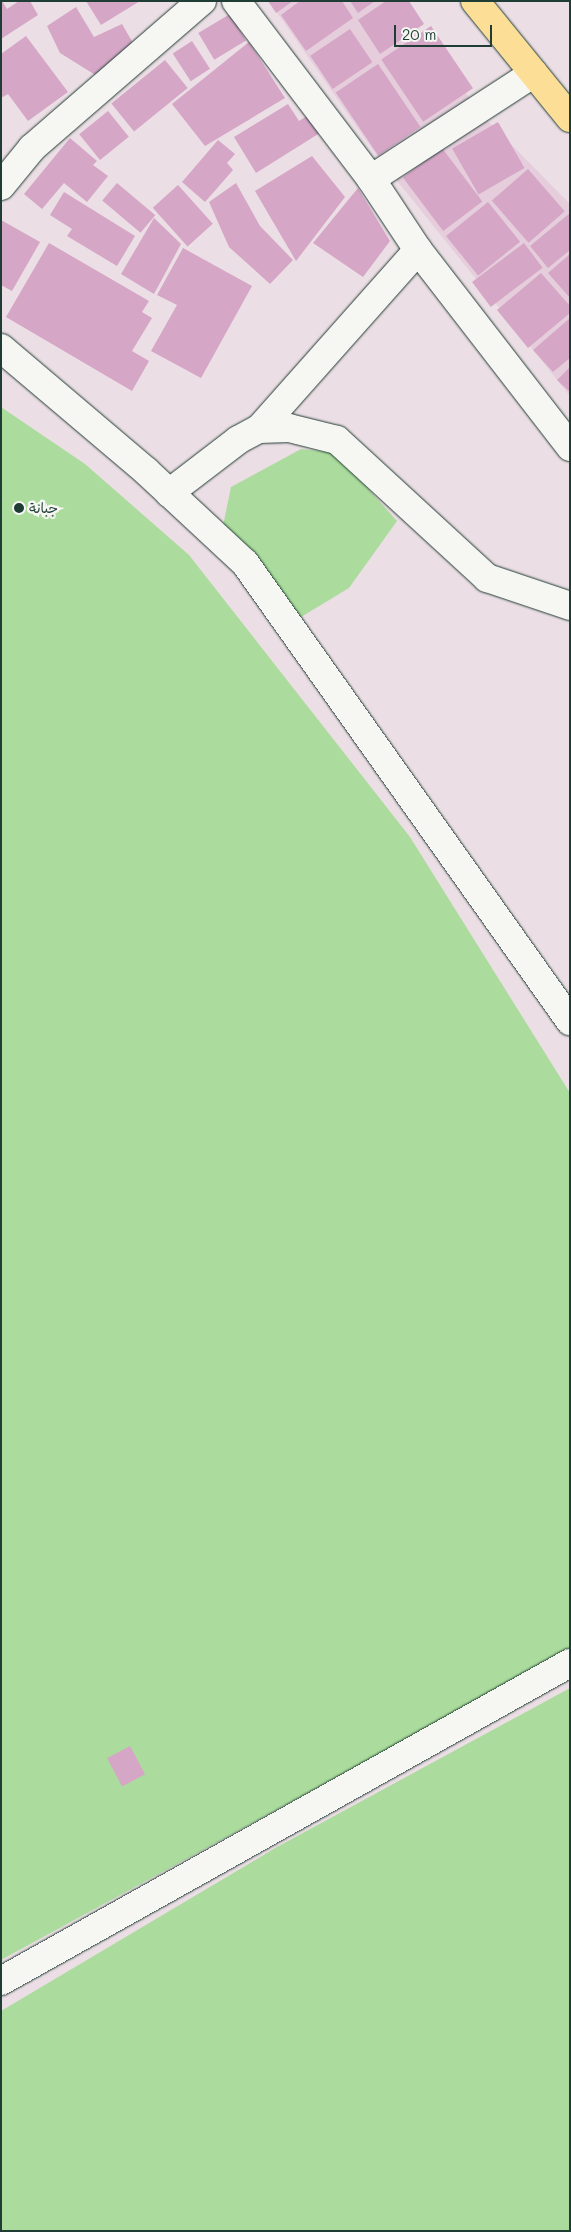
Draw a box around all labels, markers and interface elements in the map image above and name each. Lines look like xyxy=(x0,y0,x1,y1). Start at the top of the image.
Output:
scale bar xyxy=(396,15,494,47)
text: 20 m xyxy=(402,24,436,44)
place label: جبانة xyxy=(29,500,58,516)
marker: جبانة xyxy=(13,502,25,514)

